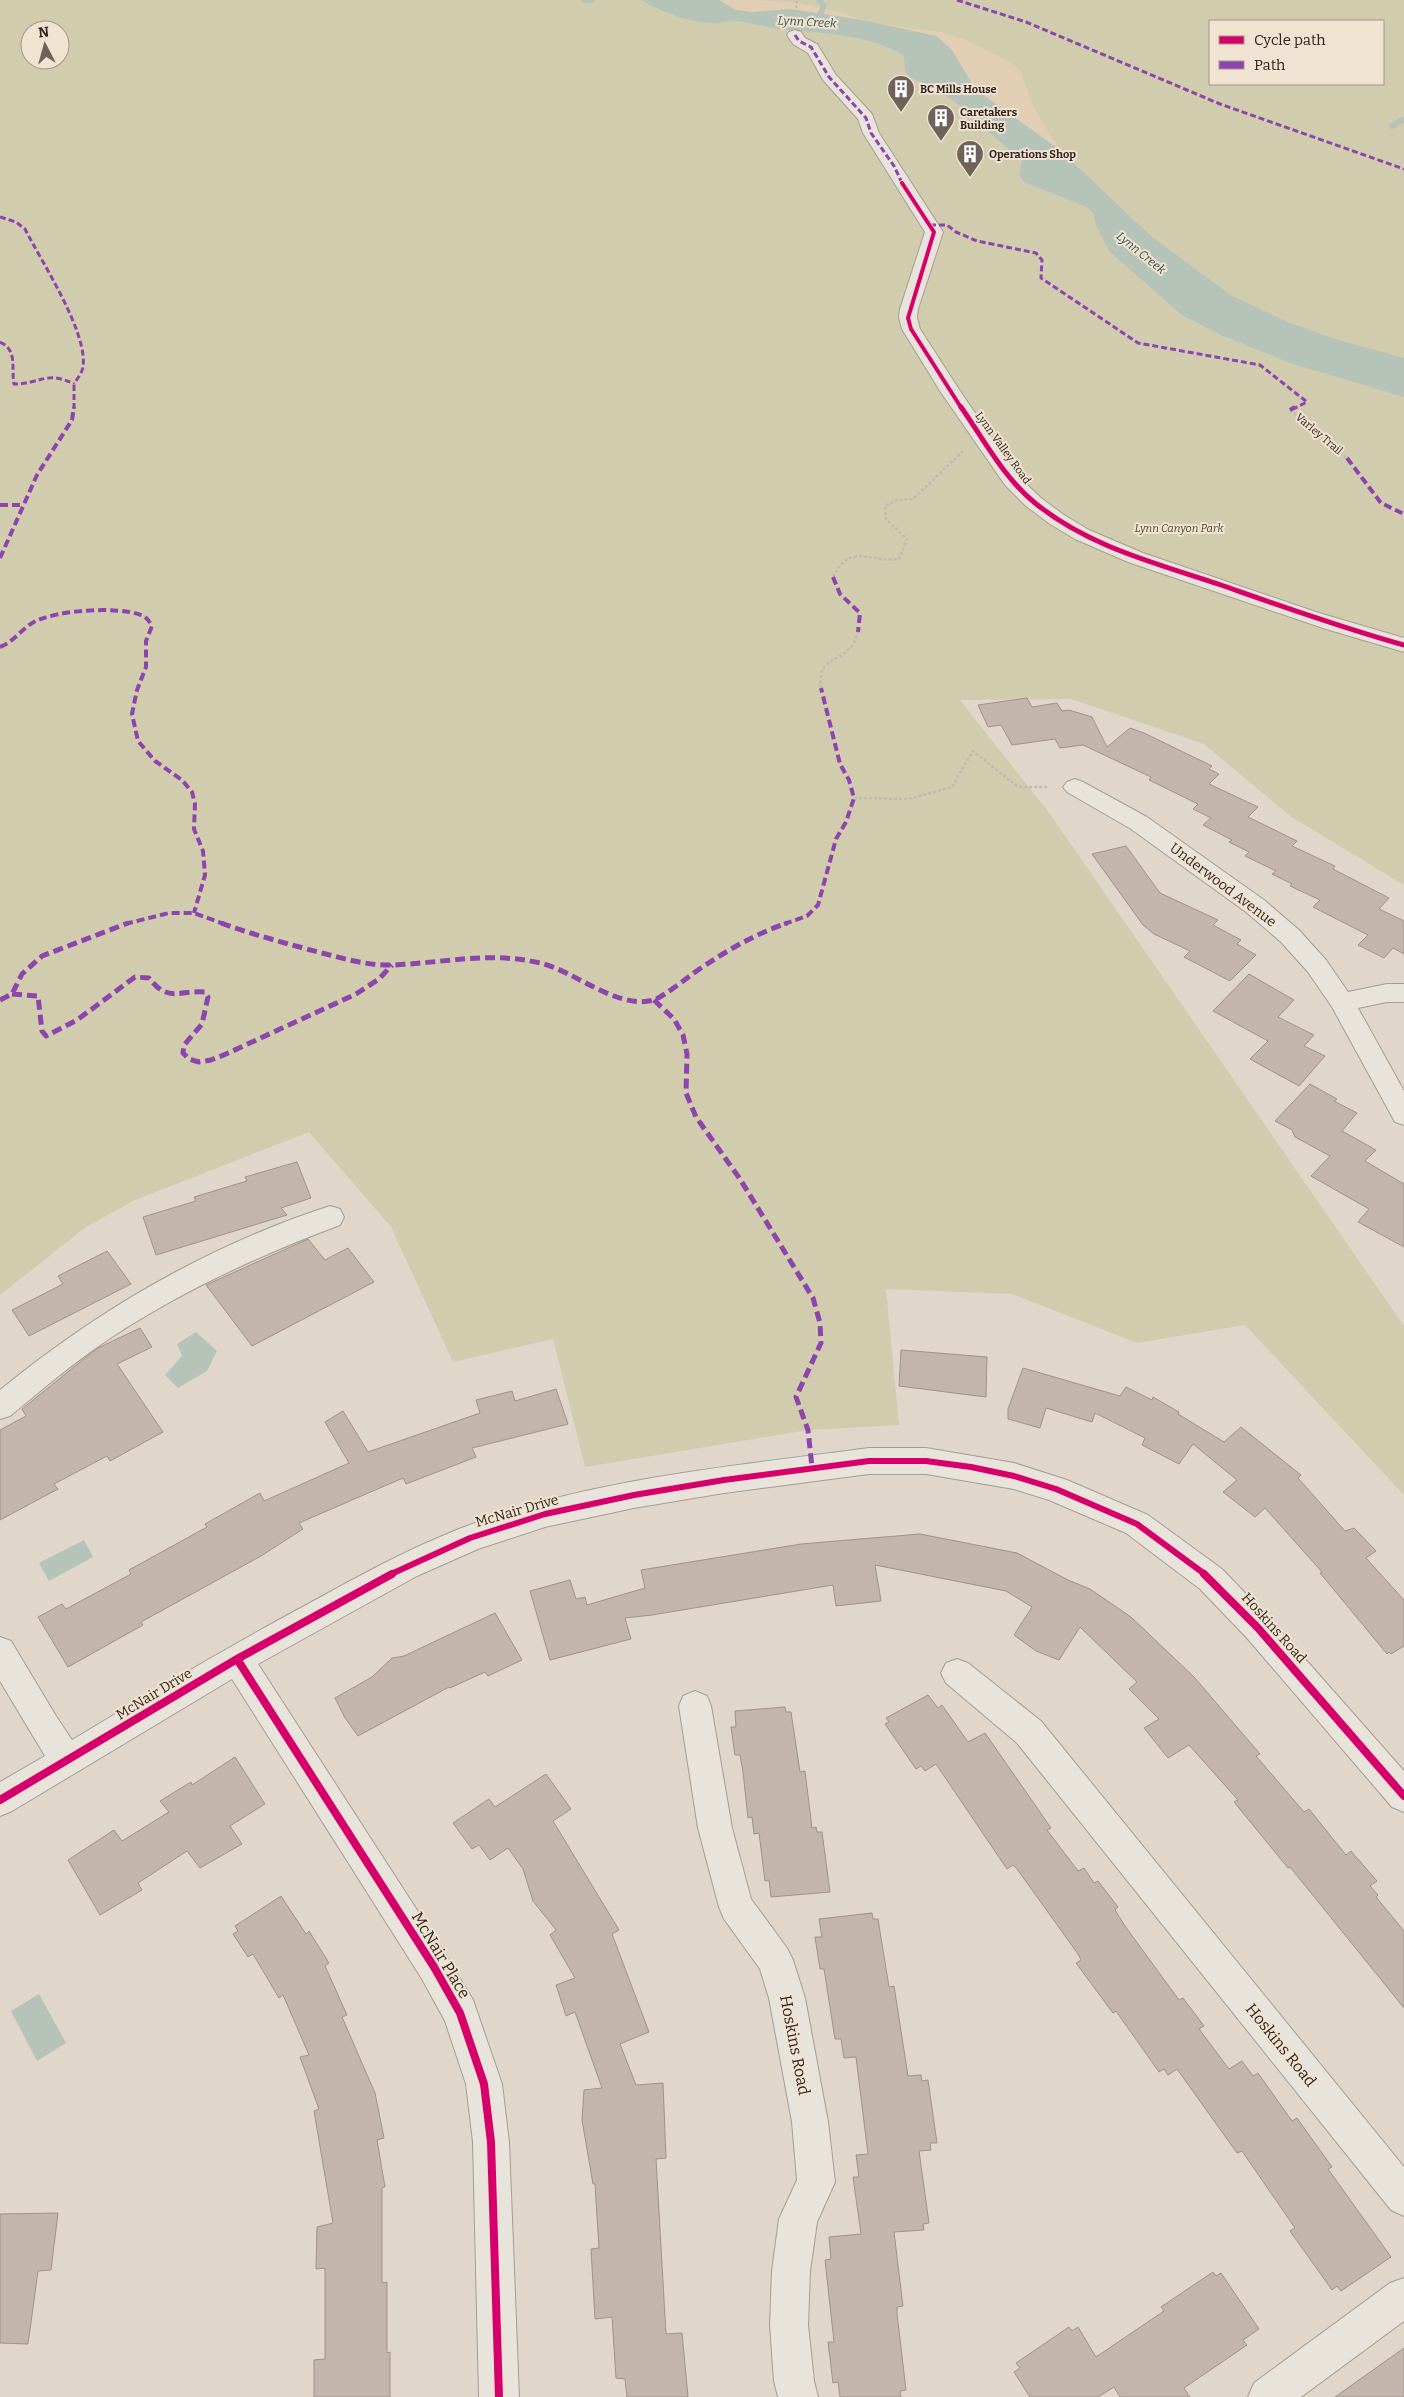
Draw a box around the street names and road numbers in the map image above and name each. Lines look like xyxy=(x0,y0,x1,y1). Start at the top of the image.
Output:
street label: Lynn Valley Road xyxy=(972,409,1034,487)
street label: Varley Trail xyxy=(1293,411,1345,457)
street label: Underwood Avenue xyxy=(1166,839,1280,931)
street label: McNair Drive xyxy=(474,1491,560,1531)
street label: Hoskins Road xyxy=(1238,1589,1310,1667)
street label: McNair Drive xyxy=(113,1665,195,1723)
street label: McNair Place xyxy=(408,1908,474,2002)
street label: Hoskins Road xyxy=(776,1993,814,2097)
street label: Hoskins Road xyxy=(1242,2000,1321,2091)

